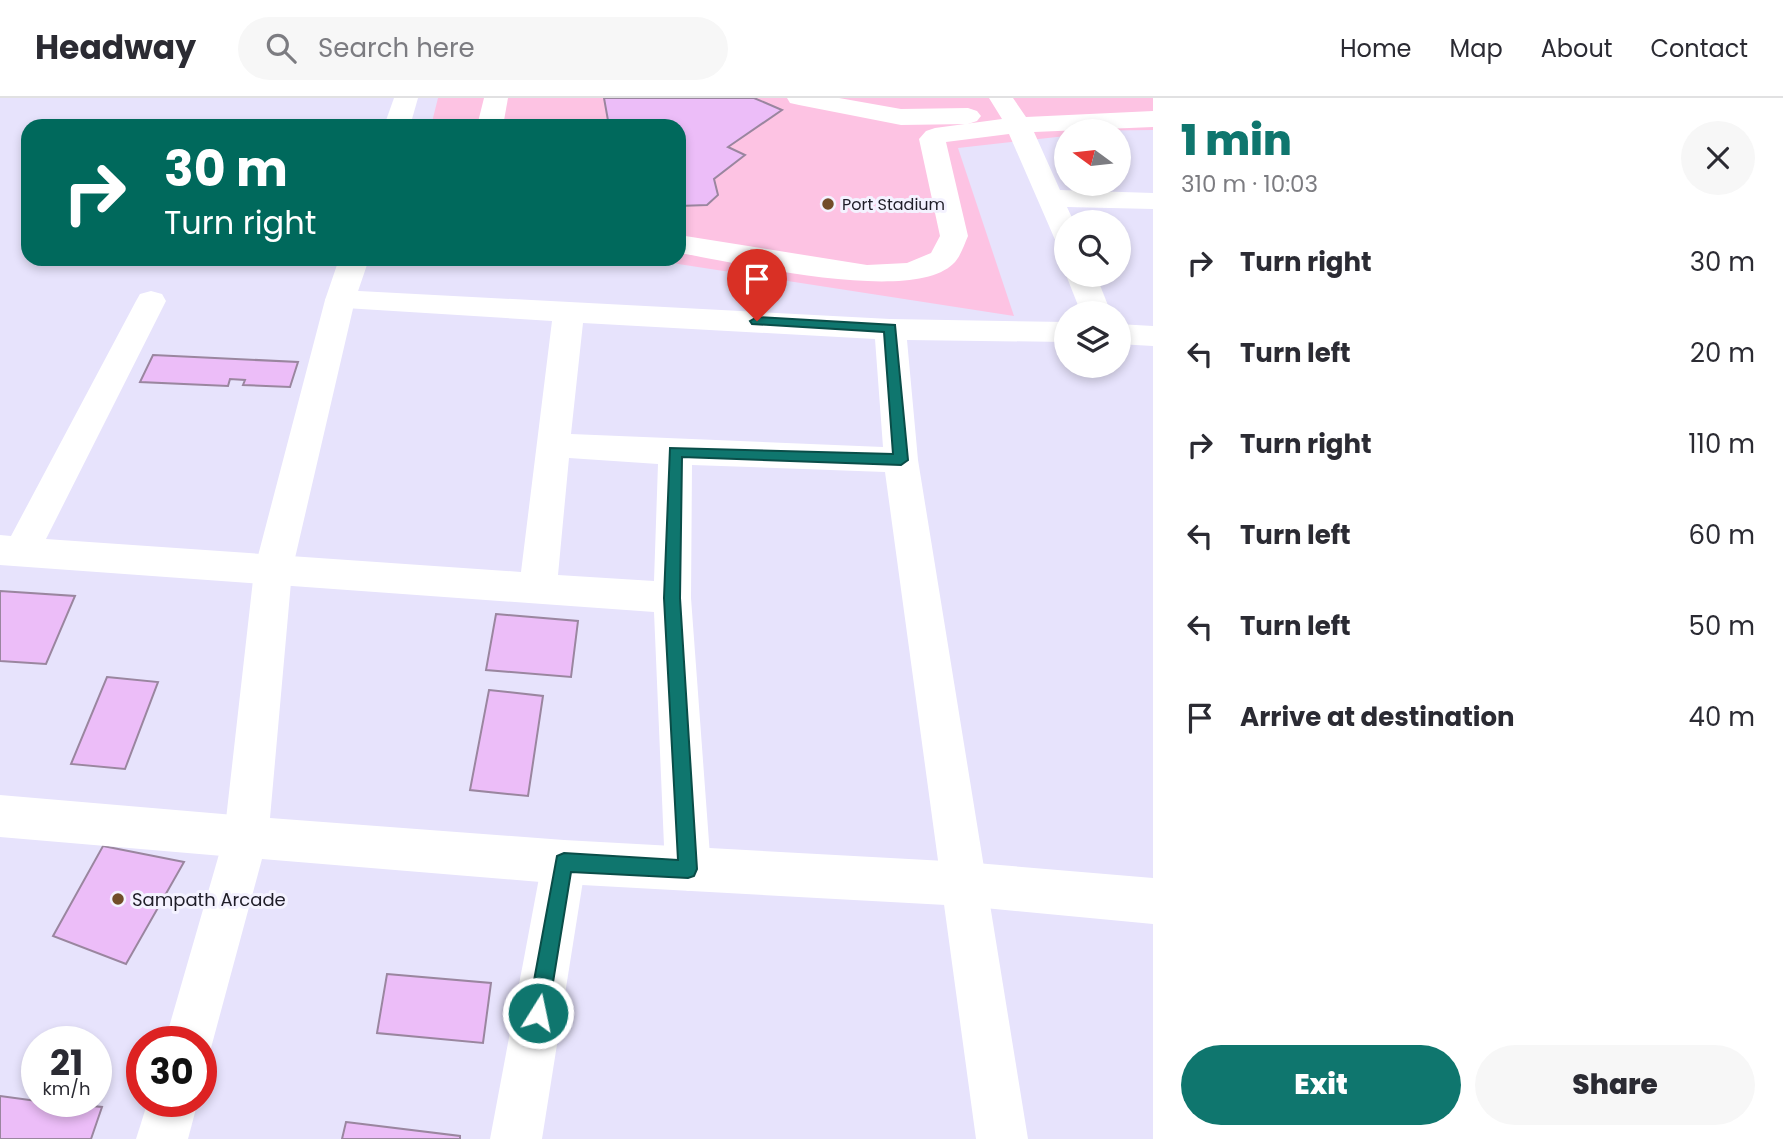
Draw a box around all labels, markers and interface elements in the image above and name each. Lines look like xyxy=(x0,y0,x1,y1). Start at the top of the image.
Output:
search box xyxy=(238,17,728,80)
text: Headway xyxy=(35,24,196,71)
icon: search xyxy=(262,29,300,67)
text: Search here xyxy=(318,30,475,66)
text: Home xyxy=(1340,32,1412,65)
text: Map xyxy=(1450,32,1503,65)
text: About xyxy=(1541,32,1612,65)
text: Contact xyxy=(1650,32,1748,65)
text: 1 min xyxy=(1181,111,1292,170)
north arrow xyxy=(1054,119,1130,196)
map controls xyxy=(1054,119,1131,378)
button: close xyxy=(1681,121,1755,195)
text: 30 m xyxy=(164,135,288,203)
icon: right xyxy=(49,147,140,238)
text: 310 m · 10:03 xyxy=(1181,168,1318,200)
place label: Port Stadium xyxy=(842,193,945,216)
marker: Port Stadium xyxy=(820,196,836,212)
text: Turn right xyxy=(164,200,316,245)
button: search xyxy=(1054,210,1131,287)
icon: right xyxy=(1181,244,1219,282)
text: Turn right xyxy=(1240,244,1372,280)
text: 30 m xyxy=(1690,244,1755,280)
pin xyxy=(727,249,787,321)
icon: arrive xyxy=(738,260,776,298)
button: layers xyxy=(1054,301,1131,378)
icon: left xyxy=(1181,335,1219,373)
text: Turn left xyxy=(1240,335,1351,371)
text: 20 m xyxy=(1690,335,1755,371)
icon: right xyxy=(1181,426,1219,464)
text: Turn right xyxy=(1240,426,1372,462)
text: 110 m xyxy=(1688,426,1755,462)
icon: left xyxy=(1181,517,1219,555)
text: Turn left xyxy=(1240,517,1351,553)
text: 60 m xyxy=(1688,517,1755,553)
icon: left xyxy=(1181,608,1219,646)
text: Turn left xyxy=(1240,608,1351,644)
text: 50 m xyxy=(1689,608,1755,644)
icon: arrive xyxy=(1181,699,1219,737)
text: Arrive at destination xyxy=(1240,699,1515,735)
text: 40 m xyxy=(1689,699,1755,735)
place label: Sampath Arcade xyxy=(132,887,286,912)
marker: Sampath Arcade xyxy=(110,891,126,907)
position arrow xyxy=(501,976,575,1050)
speed limit sign: 30 xyxy=(126,1026,217,1117)
text: 21 xyxy=(50,1038,83,1087)
button: Exit xyxy=(1181,1045,1461,1125)
button: Share xyxy=(1475,1045,1755,1125)
text: km/h xyxy=(43,1076,90,1101)

